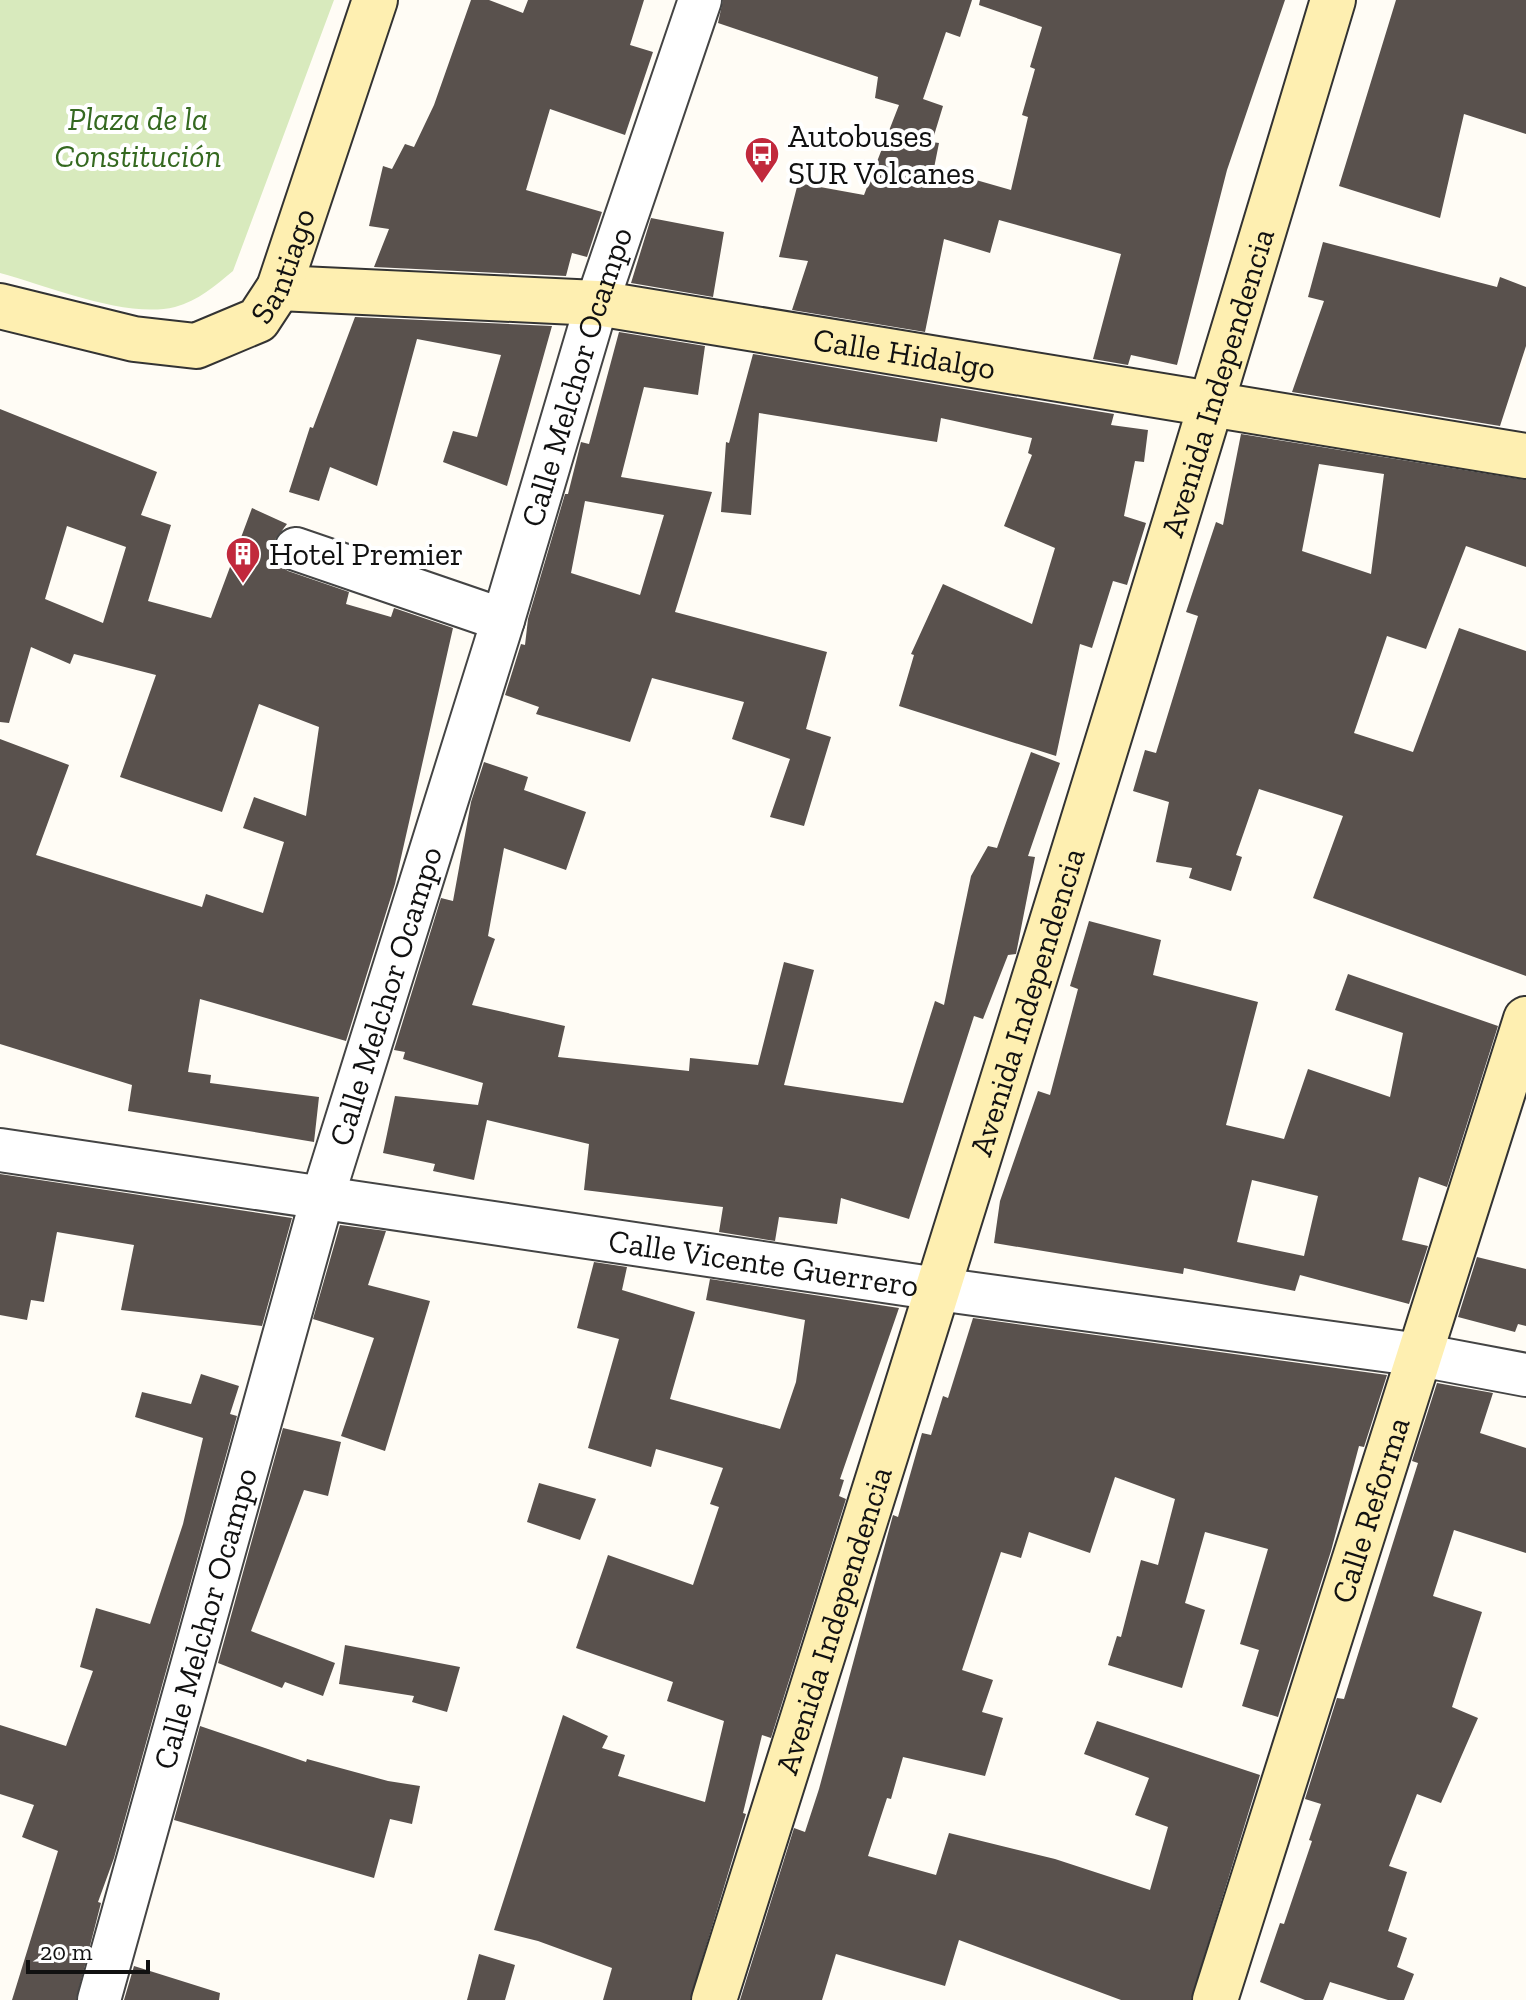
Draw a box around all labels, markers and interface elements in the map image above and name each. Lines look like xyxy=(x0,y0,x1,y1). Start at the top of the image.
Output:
park label: Plaza de la Constitución xyxy=(55,100,221,175)
place label: Autobuses SUR Volcanes xyxy=(788,117,975,192)
bus stop icon: Autobuses SUR Volcanes xyxy=(743,135,781,185)
street label: Santiago xyxy=(242,204,323,331)
street label: Calle Melchor Ocampo xyxy=(513,222,640,531)
street label: Avenida Independencia xyxy=(1153,224,1282,541)
street label: Calle Hidalgo xyxy=(811,320,998,387)
building icon: Hotel Premier xyxy=(224,535,262,585)
place label: Hotel Premier xyxy=(269,535,463,573)
street label: Calle Melchor Ocampo xyxy=(321,842,450,1150)
street label: Avenida Independencia xyxy=(961,843,1093,1160)
street label: Calle Vicente Guerrero xyxy=(606,1221,921,1305)
street label: Calle Reforma xyxy=(1323,1412,1418,1608)
street label: Avenida Independencia xyxy=(767,1462,900,1779)
street label: Calle Melchor Ocampo xyxy=(145,1464,265,1773)
scale bar xyxy=(28,1924,148,1974)
text: 20 m xyxy=(40,1937,93,1966)

